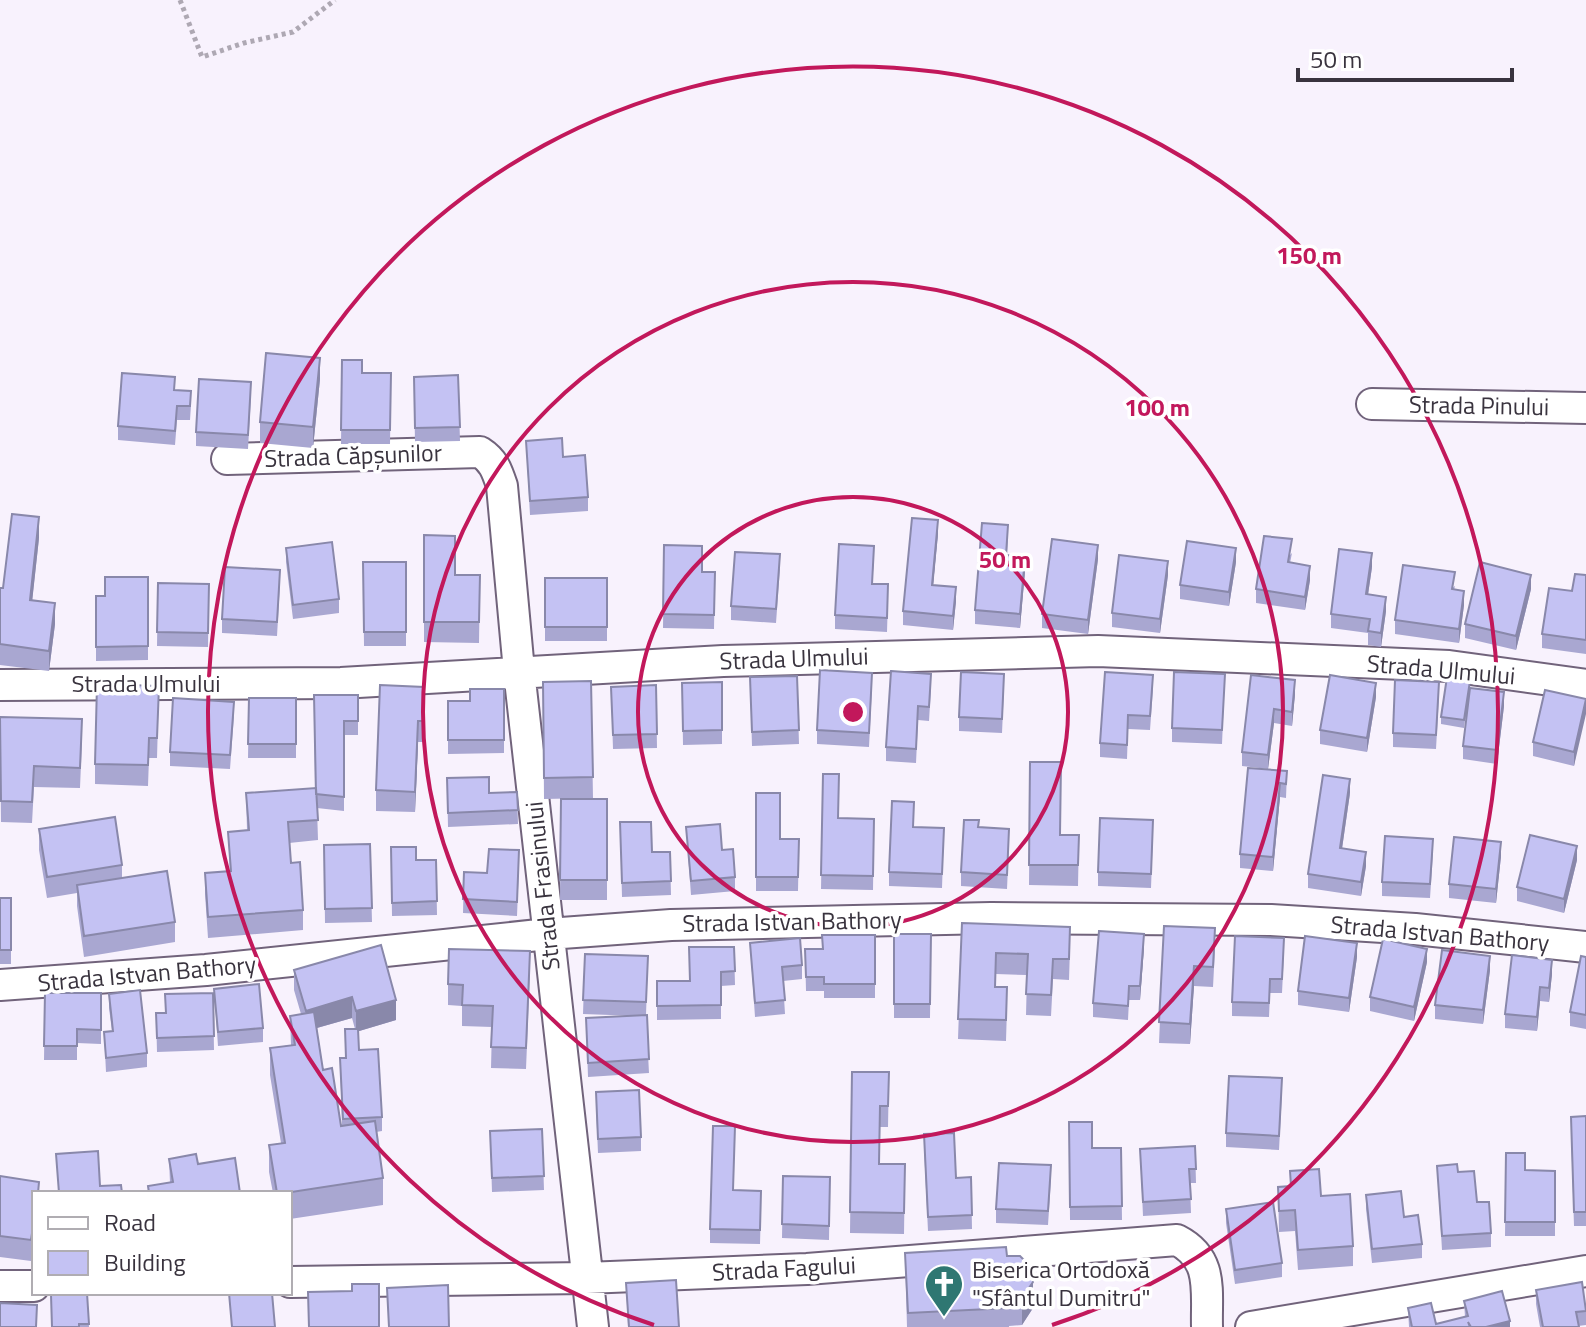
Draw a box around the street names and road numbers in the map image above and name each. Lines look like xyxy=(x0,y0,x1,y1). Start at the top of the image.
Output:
street label: Strada Pinului xyxy=(1409,386,1549,424)
street label: Strada Căpșunilor xyxy=(263,434,442,476)
street label: Strada Ulmului xyxy=(719,637,869,679)
street label: Strada Ulmului xyxy=(1365,645,1517,693)
street label: Strada Ulmului xyxy=(72,665,220,701)
street label: Strada Frasinului xyxy=(515,800,569,972)
street label: Strada Istvan Bathory xyxy=(682,901,902,941)
street label: Strada Istvan Bathory xyxy=(1329,906,1551,961)
street label: Strada Istvan Bathory xyxy=(36,945,258,1000)
street label: Strada Fagului xyxy=(711,1246,857,1290)

